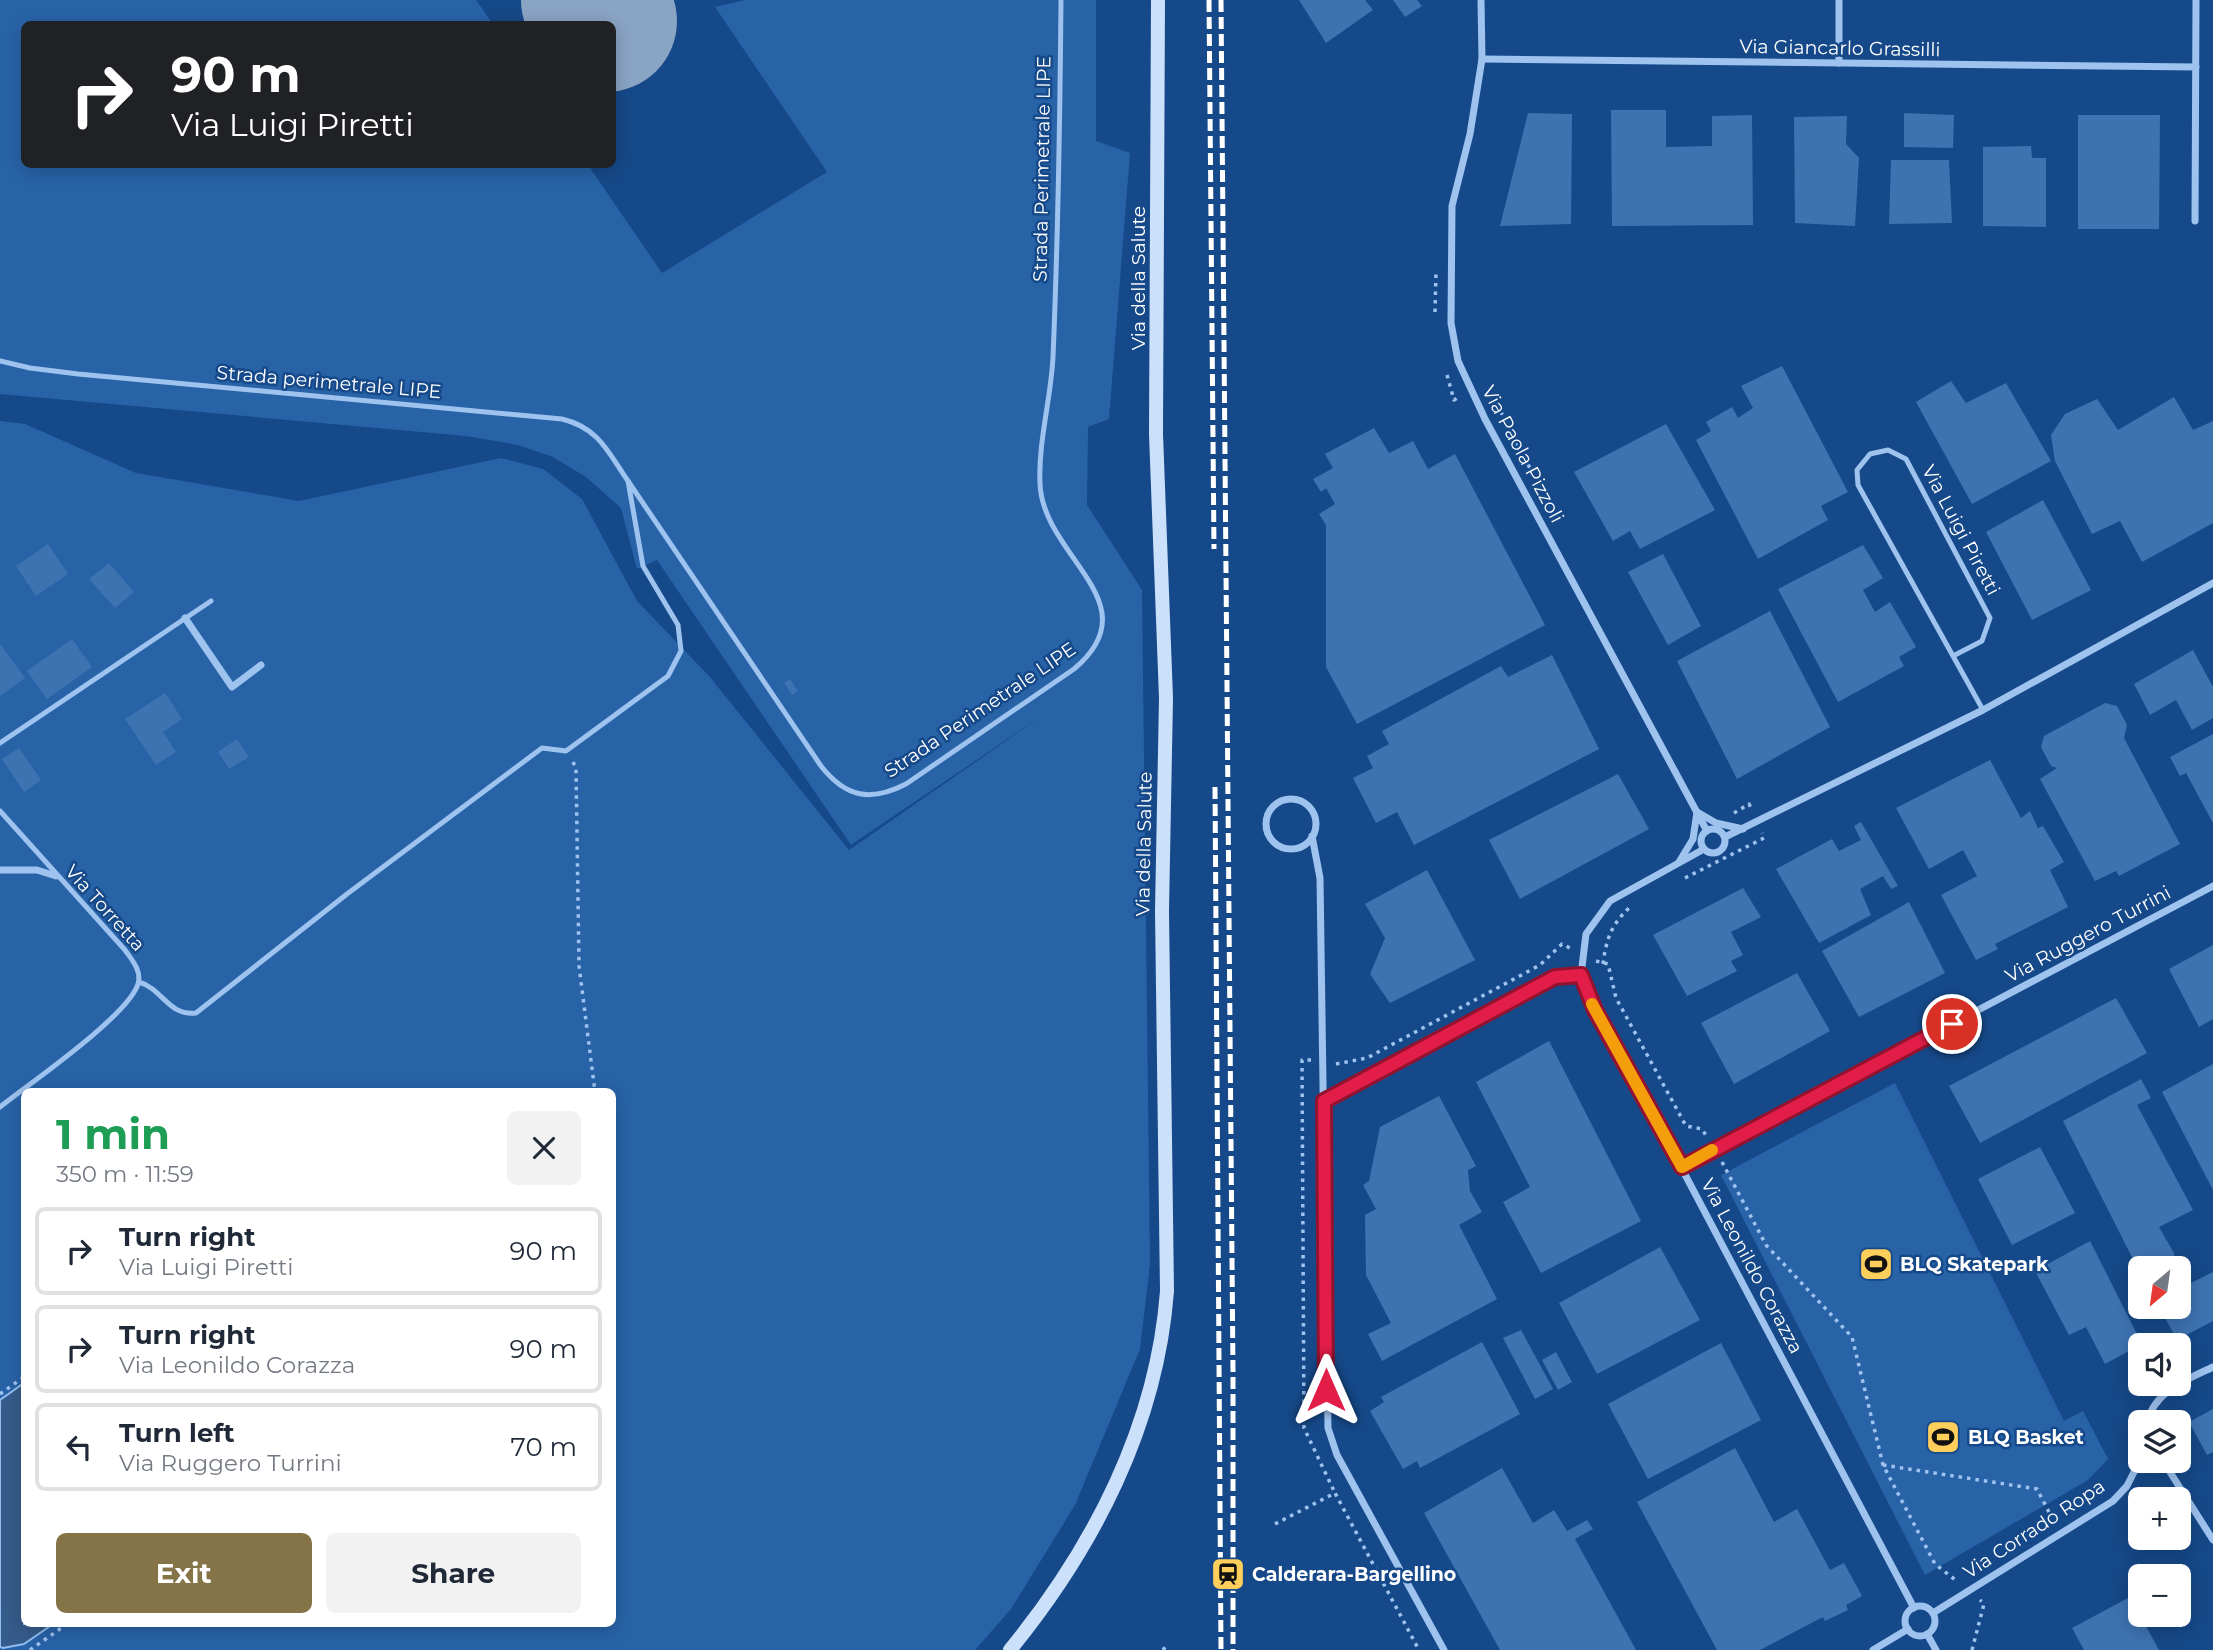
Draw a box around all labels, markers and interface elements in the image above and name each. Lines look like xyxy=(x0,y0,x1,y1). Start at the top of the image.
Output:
street label: Via Giancarlo Grassilli xyxy=(1739,35,1941,61)
text: 90 m xyxy=(171,45,301,104)
icon: right xyxy=(56,49,147,140)
street label: Strada Perimetrale LIPE xyxy=(1029,56,1055,282)
text: Via Luigi Piretti xyxy=(171,105,414,144)
street label: Via della Salute xyxy=(1127,206,1150,350)
street label: Strada perimetrale LIPE xyxy=(216,361,442,403)
street label: Via Paola Pizzoli xyxy=(1477,381,1569,527)
street label: Via Luigi Piretti xyxy=(1917,461,2005,599)
street label: Strada Perimetrale LIPE xyxy=(880,637,1080,783)
street label: Via della Salute xyxy=(1131,772,1157,916)
street label: Via Torretta xyxy=(60,860,150,956)
street label: Via Ruggero Turrini xyxy=(2001,881,2175,987)
pin xyxy=(1922,994,1982,1054)
icon: arrive xyxy=(1933,1005,1971,1043)
text: 1 min xyxy=(56,1108,170,1160)
button: close xyxy=(507,1111,581,1185)
text: 350 m · 11:59 xyxy=(56,1160,194,1188)
street label: Via Leonildo Corazza xyxy=(1696,1174,1808,1358)
text: Turn right xyxy=(119,1221,255,1253)
icon: right xyxy=(60,1232,98,1270)
text: 90 m xyxy=(510,1235,577,1267)
sports icon: BLQ Skatepark xyxy=(1857,1245,1895,1283)
text: Via Luigi Piretti xyxy=(119,1253,293,1281)
place label: BLQ Skatepark xyxy=(1900,1253,2049,1276)
north arrow xyxy=(2128,1256,2191,1320)
map controls xyxy=(2128,1256,2191,1627)
text: Turn right xyxy=(119,1319,255,1351)
icon: right xyxy=(60,1330,98,1368)
text: 90 m xyxy=(510,1333,577,1365)
button: sound xyxy=(2128,1333,2191,1396)
text: Via Leonildo Corazza xyxy=(119,1351,355,1379)
position arrow xyxy=(1289,1353,1363,1427)
button: layers xyxy=(2128,1410,2191,1473)
text: Turn left xyxy=(119,1417,235,1449)
sports icon: BLQ Basket xyxy=(1924,1418,1962,1456)
place label: BLQ Basket xyxy=(1968,1426,2084,1449)
icon: left xyxy=(60,1428,98,1466)
text: 70 m xyxy=(511,1431,577,1463)
text: Via Ruggero Turrini xyxy=(119,1449,342,1477)
street label: Via Corrado Ropa xyxy=(1959,1475,2109,1583)
button: + xyxy=(2128,1487,2191,1550)
button: Exit xyxy=(56,1533,312,1613)
button: Share xyxy=(326,1533,581,1613)
station icon: Calderara-Bargellino xyxy=(1209,1555,1247,1593)
place label: Calderara-Bargellino xyxy=(1252,1563,1456,1586)
button: − xyxy=(2128,1564,2191,1627)

